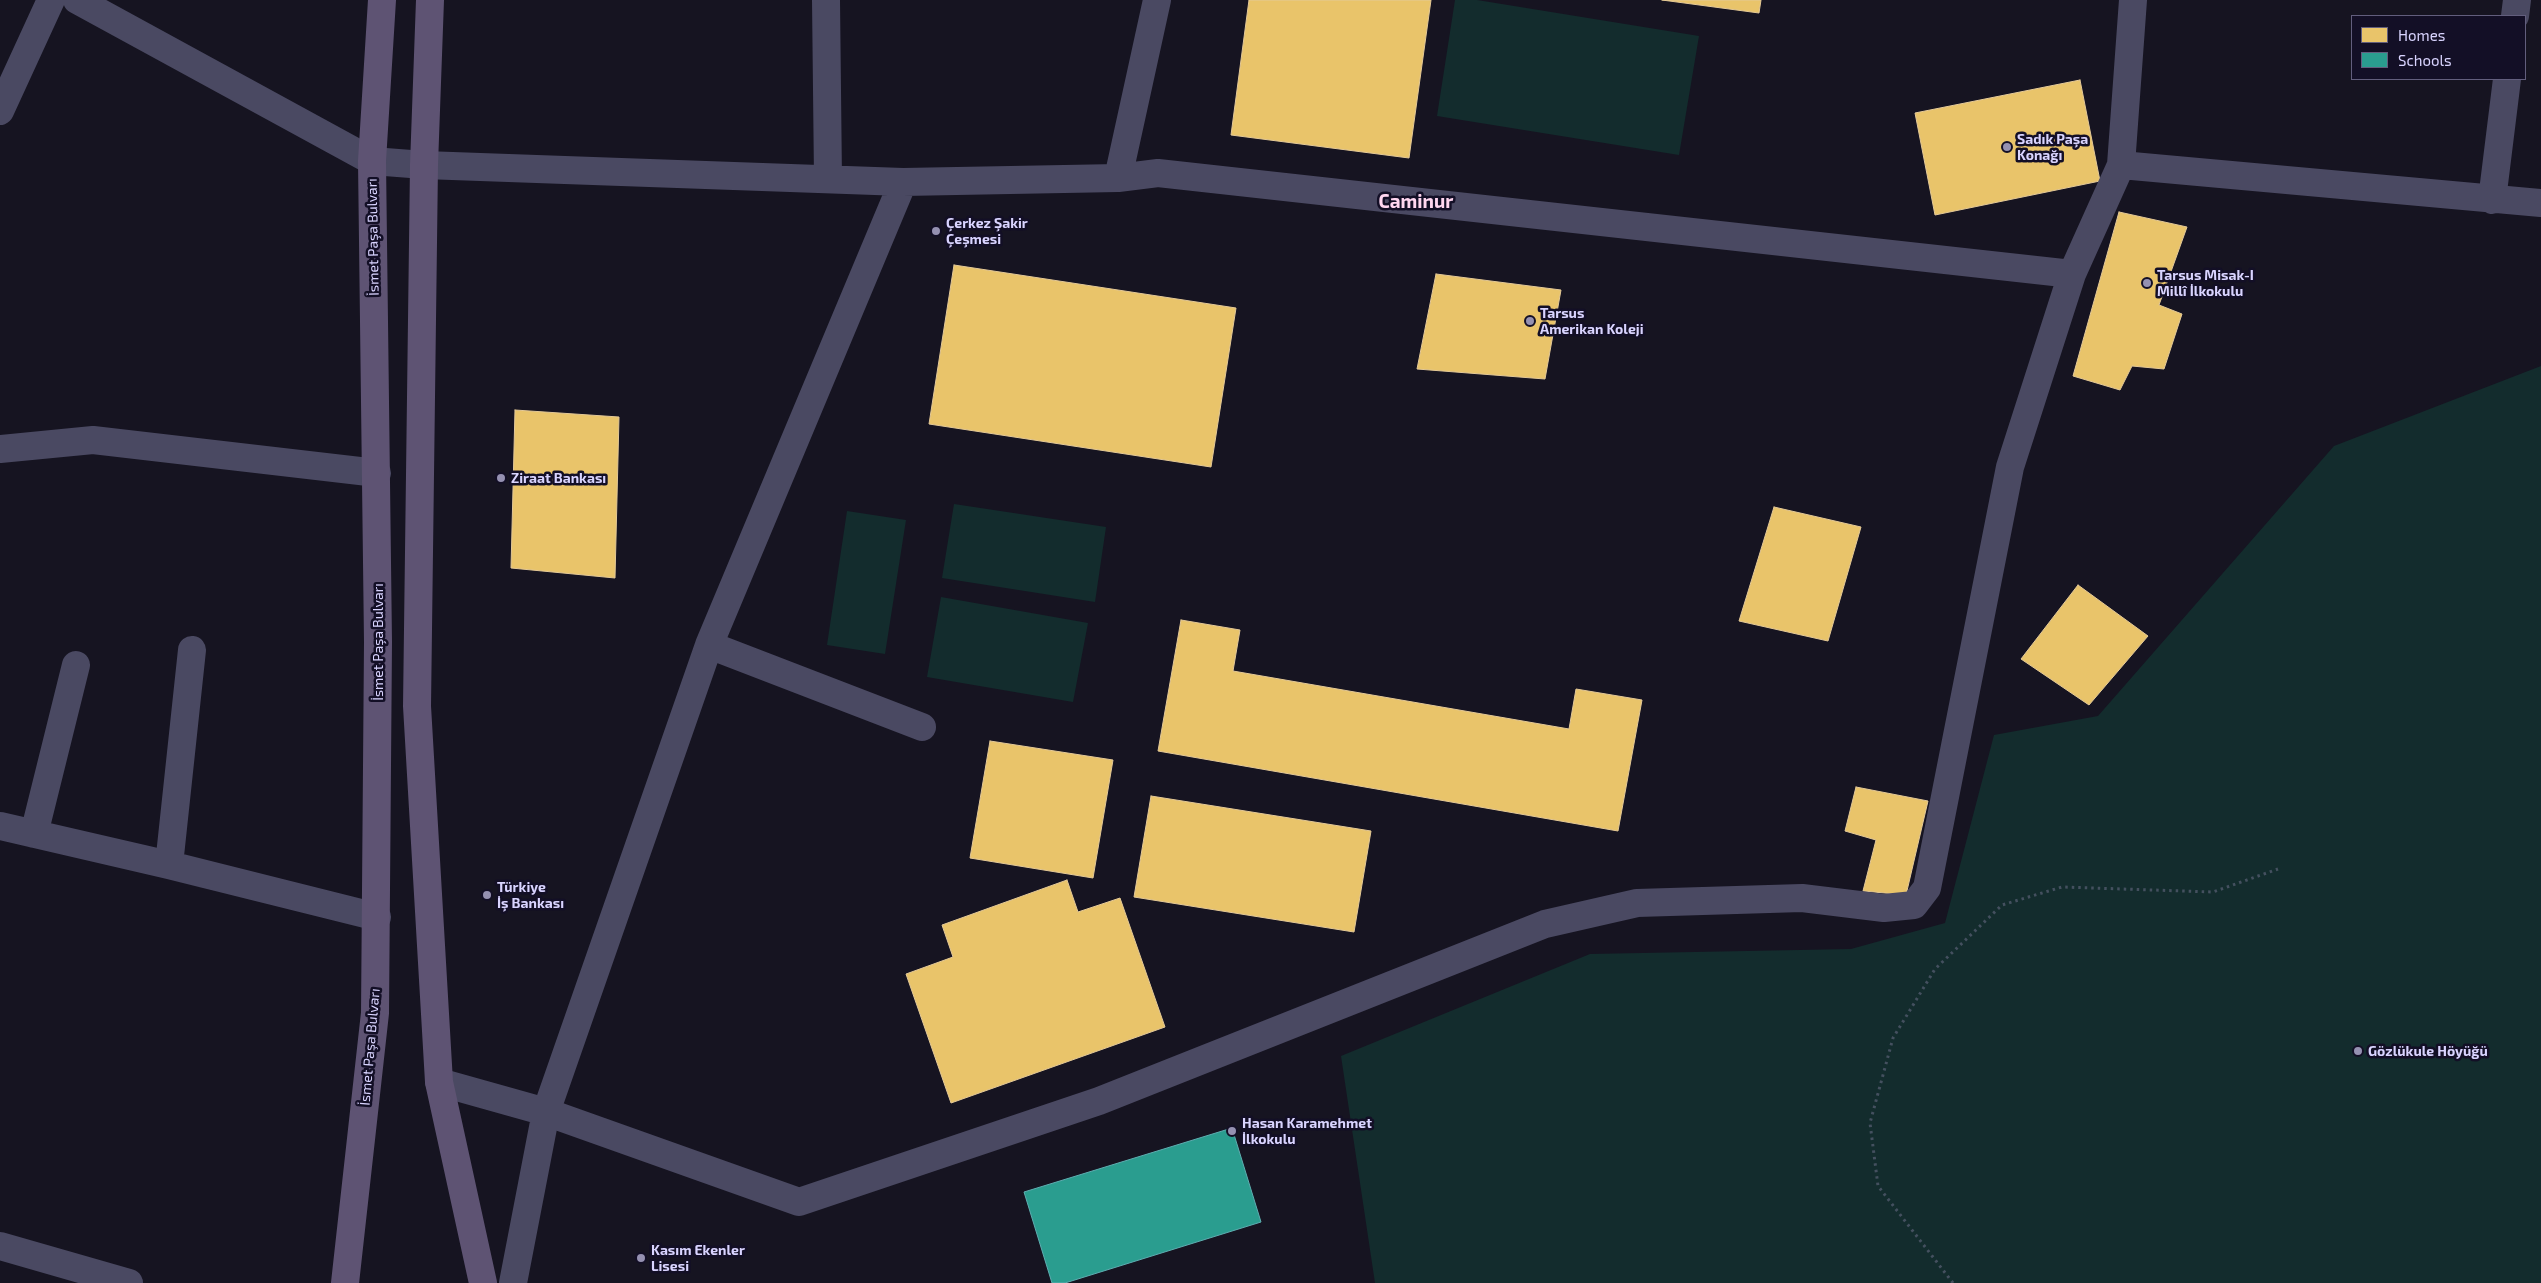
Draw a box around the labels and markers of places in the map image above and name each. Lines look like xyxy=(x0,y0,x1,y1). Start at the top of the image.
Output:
place label: Sadık Paşa Konağı xyxy=(2017,131,2088,164)
marker: Sadık Paşa Konağı xyxy=(2001,141,2013,153)
place label: Çerkez Şakir Çeşmesi xyxy=(946,215,1028,248)
marker: Çerkez Şakir Çeşmesi xyxy=(930,225,942,237)
place label: Tarsus Misak-I Millî İlkokulu xyxy=(2157,267,2254,300)
marker: Tarsus Misak-I Millî İlkokulu xyxy=(2141,277,2153,289)
place label: Tarsus Amerikan Koleji xyxy=(1540,305,1644,338)
marker: Tarsus Amerikan Koleji xyxy=(1524,315,1536,327)
place label: Ziraat Bankası xyxy=(511,470,606,486)
marker: Ziraat Bankası xyxy=(495,472,507,484)
place label: Türkiye İş Bankası xyxy=(497,879,564,912)
marker: Türkiye İş Bankası xyxy=(481,889,493,901)
place label: Gözlükule Höyüğü xyxy=(2368,1043,2488,1059)
marker: Gözlükule Höyüğü xyxy=(2352,1045,2364,1057)
place label: Hasan Karamehmet İlkokulu xyxy=(1242,1115,1372,1148)
marker: Hasan Karamehmet İlkokulu xyxy=(1226,1125,1238,1137)
place label: Kasım Ekenler Lisesi xyxy=(651,1242,745,1274)
marker: Kasım Ekenler Lisesi xyxy=(635,1252,647,1264)

